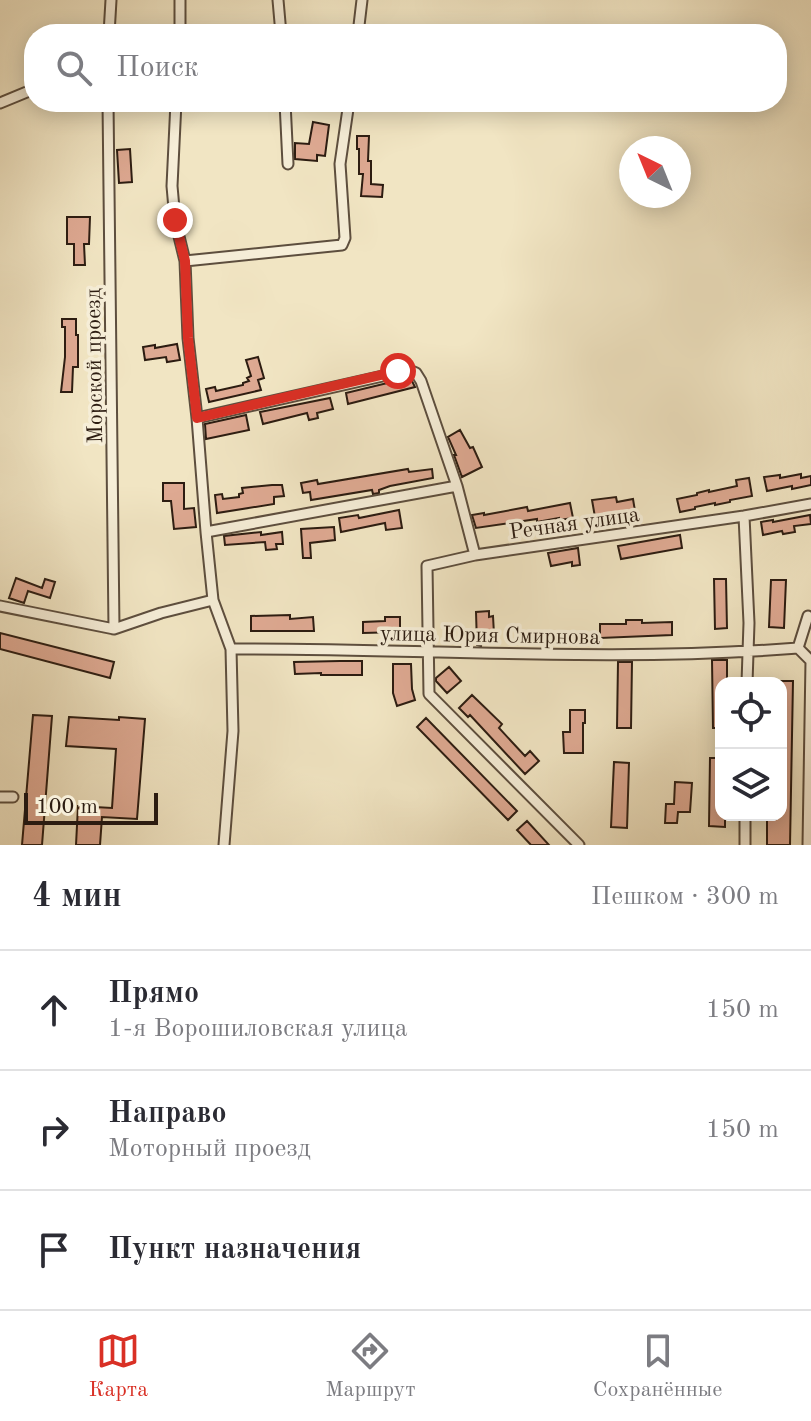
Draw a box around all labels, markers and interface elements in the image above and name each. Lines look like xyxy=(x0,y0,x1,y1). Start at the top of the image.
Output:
search box xyxy=(24,24,787,112)
icon: search xyxy=(52,46,96,90)
text: Поиск xyxy=(116,53,199,83)
north arrow xyxy=(619,136,691,208)
route end xyxy=(157,202,193,238)
street label: Морской проезд xyxy=(83,288,107,444)
route start xyxy=(380,353,416,389)
street label: Речная улица xyxy=(508,504,641,544)
street label: улица Юрия Смирнова xyxy=(380,623,600,649)
map controls xyxy=(715,677,787,821)
button: locate xyxy=(715,677,787,749)
button: layers xyxy=(715,749,787,821)
scale bar xyxy=(24,789,158,825)
text: 100 m xyxy=(36,796,98,818)
text: 4 мин xyxy=(32,880,122,914)
text: Пешком · 300 m xyxy=(591,884,779,910)
text: Прямо xyxy=(108,979,199,1009)
icon: ahead xyxy=(32,988,76,1032)
text: 150 m xyxy=(706,997,779,1023)
text: 1-я Ворошиловская улица xyxy=(108,1016,408,1042)
text: Направо xyxy=(108,1099,227,1129)
icon: right xyxy=(32,1108,76,1152)
text: 150 m xyxy=(706,1117,779,1143)
text: Моторный проезд xyxy=(108,1136,311,1162)
icon: arrive xyxy=(32,1228,76,1272)
text: Пункт назначения xyxy=(108,1235,361,1265)
tab: Карта xyxy=(89,1329,148,1404)
tab: Маршрут xyxy=(325,1329,416,1404)
tab: Сохранённые xyxy=(593,1329,722,1404)

